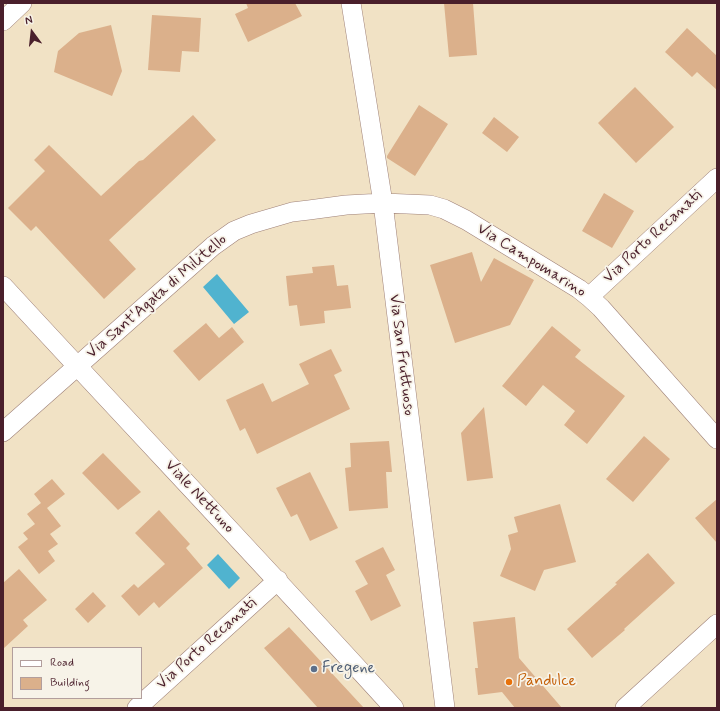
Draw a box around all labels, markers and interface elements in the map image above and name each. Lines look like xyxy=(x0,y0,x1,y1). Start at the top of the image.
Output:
north arrow xyxy=(12,12,52,52)
text: N xyxy=(24,13,34,28)
street label: Via Porto Recanati xyxy=(599,186,707,288)
street label: Via Campomarino xyxy=(473,220,589,302)
street label: Via Sant'Agata di Militello xyxy=(83,231,231,363)
street label: Via San Fruttuoso xyxy=(384,293,418,417)
street label: Viale Nettuno xyxy=(160,456,238,538)
street label: Via Porto Recanati xyxy=(153,594,261,694)
legend xyxy=(12,647,142,699)
text: Road xyxy=(50,655,74,671)
place label: Fregene xyxy=(322,659,375,679)
marker: Fregene xyxy=(309,664,319,674)
place label: Pandulce xyxy=(517,672,576,692)
text: Building xyxy=(50,675,90,691)
marker: Pandulce xyxy=(504,677,514,687)

